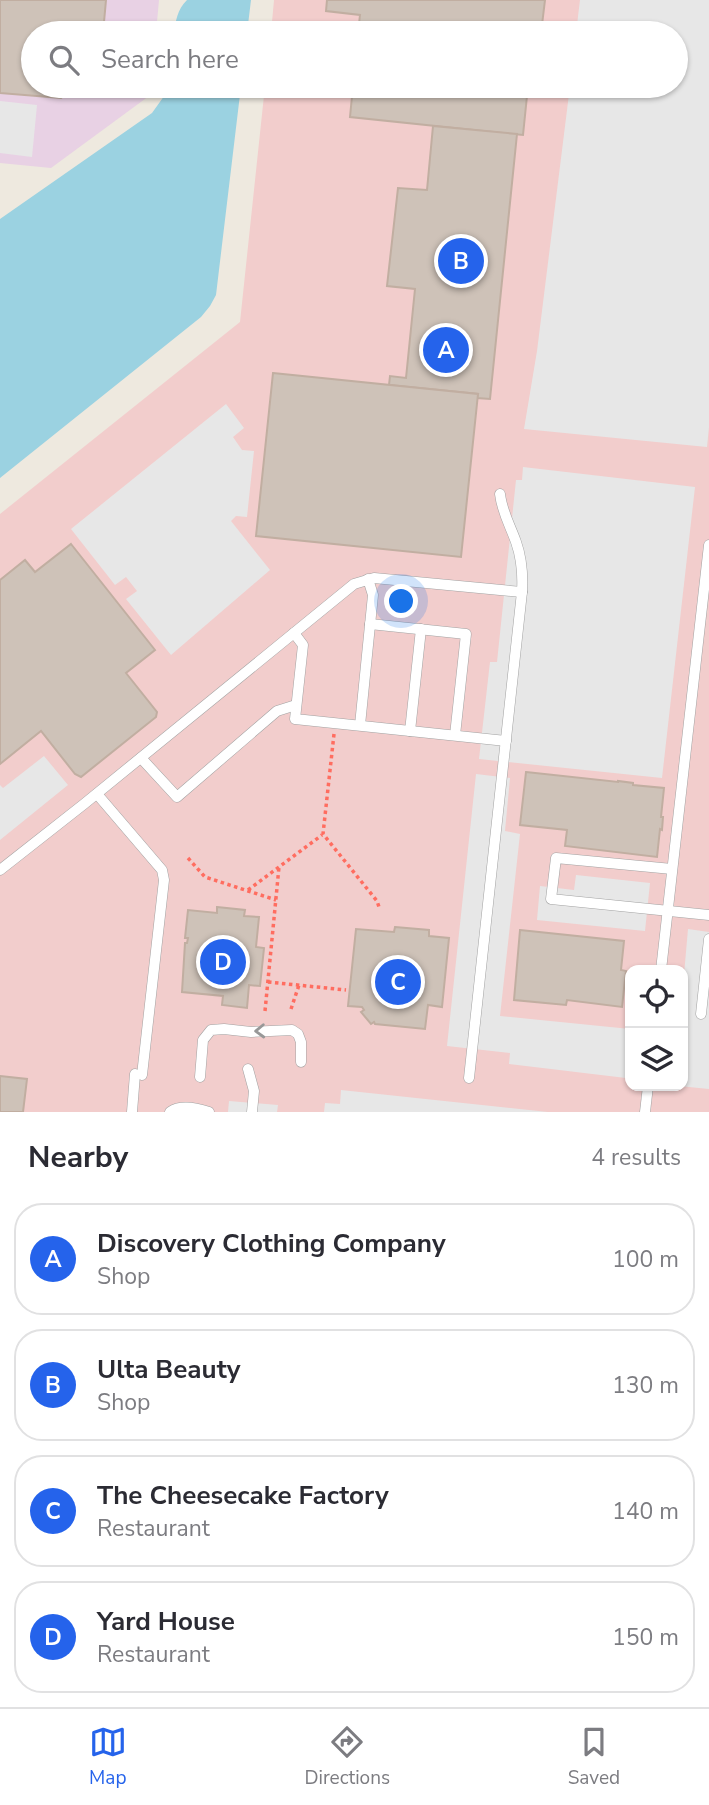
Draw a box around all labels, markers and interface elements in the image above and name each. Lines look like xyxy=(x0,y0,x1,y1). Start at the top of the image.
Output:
search box xyxy=(21,21,688,98)
icon: search xyxy=(45,41,83,79)
text: Search here xyxy=(101,42,239,77)
pin: B xyxy=(438,235,484,287)
pin: A xyxy=(423,324,469,376)
your location xyxy=(384,584,418,618)
pin: D xyxy=(200,936,246,988)
pin: C xyxy=(375,956,421,1008)
map controls xyxy=(625,965,688,1091)
button: locate xyxy=(625,965,688,1028)
one-way arrow xyxy=(254,1023,265,1038)
button: layers xyxy=(625,1028,688,1091)
text: Nearby xyxy=(28,1137,128,1178)
text: 4 results xyxy=(591,1142,681,1173)
text: Discovery Clothing Company xyxy=(97,1226,446,1261)
text: A xyxy=(44,1244,62,1275)
text: 100 m xyxy=(612,1244,679,1275)
text: Shop xyxy=(97,1261,150,1292)
text: Ulta Beauty xyxy=(97,1352,241,1387)
text: B xyxy=(45,1370,61,1401)
text: 130 m xyxy=(612,1370,679,1401)
text: Shop xyxy=(97,1387,150,1418)
text: The Cheesecake Factory xyxy=(97,1478,389,1513)
text: C xyxy=(45,1496,61,1527)
text: 140 m xyxy=(612,1496,679,1527)
text: Restaurant xyxy=(97,1513,210,1544)
text: Yard House xyxy=(97,1604,235,1639)
text: D xyxy=(44,1622,62,1653)
text: 150 m xyxy=(612,1622,679,1653)
text: Restaurant xyxy=(97,1639,210,1670)
tab: Map xyxy=(89,1723,127,1791)
tab: Directions xyxy=(304,1723,390,1791)
tab: Saved xyxy=(568,1723,620,1791)

